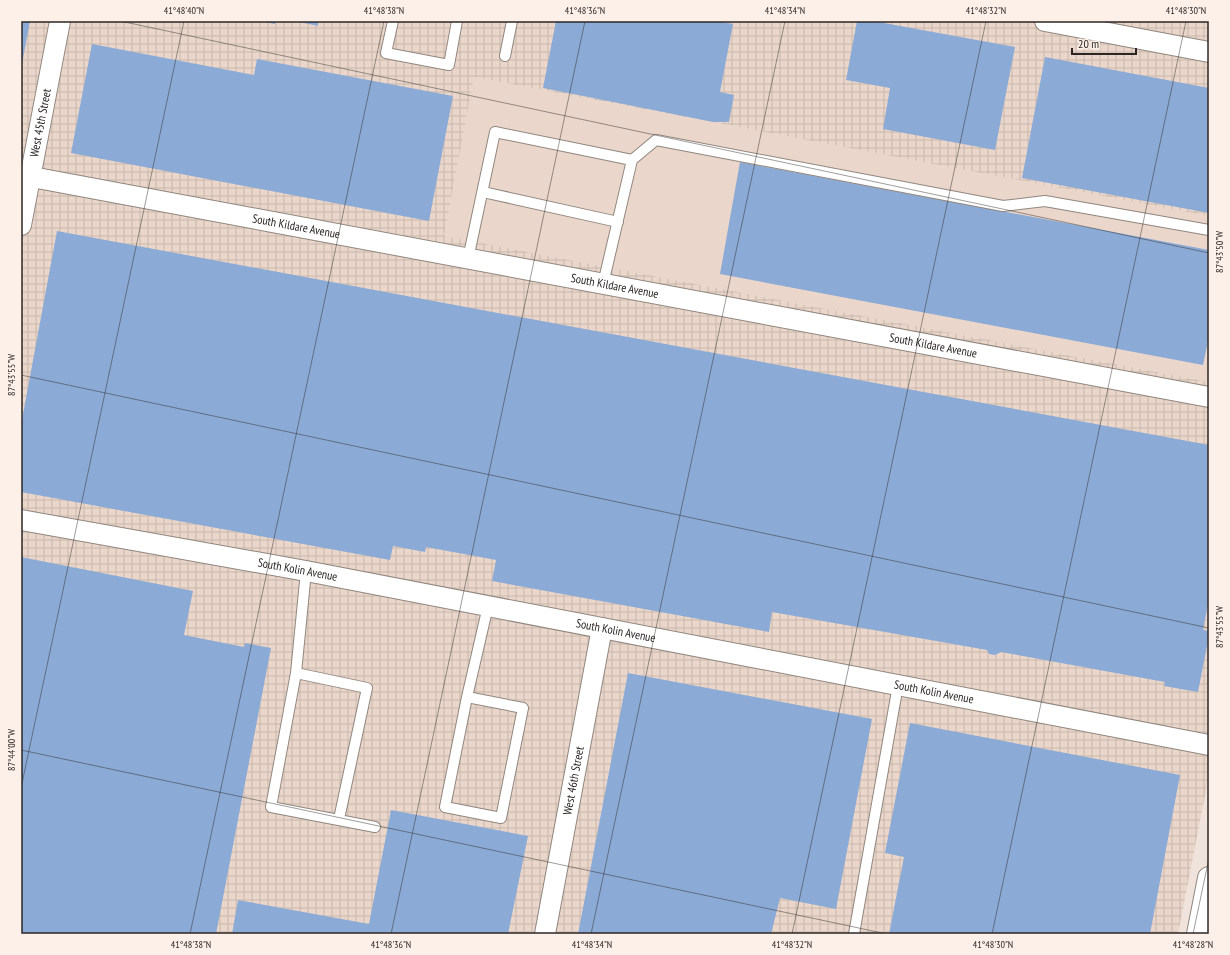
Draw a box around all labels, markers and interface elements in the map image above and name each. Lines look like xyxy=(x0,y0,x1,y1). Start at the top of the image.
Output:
text: 41°48'40"N xyxy=(164,4,204,17)
text: 41°48'38"N xyxy=(364,4,404,17)
text: 41°48'36"N xyxy=(565,4,605,17)
text: 41°48'34"N xyxy=(765,4,805,17)
text: 41°48'32"N xyxy=(966,4,1006,17)
text: 41°48'30"N xyxy=(1166,4,1206,17)
scale bar xyxy=(1072,30,1136,56)
text: 20 m xyxy=(1078,36,1099,51)
street label: West 45th Street xyxy=(26,87,54,158)
street label: South Kildare Avenue xyxy=(251,210,341,241)
text: 87°43'50"W xyxy=(1213,231,1226,273)
street label: South Kildare Avenue xyxy=(570,270,660,301)
street label: South Kildare Avenue xyxy=(888,329,978,361)
text: 87°43'55"W xyxy=(5,354,18,396)
street label: South Kolin Avenue xyxy=(257,555,339,584)
text: 87°43'55"W xyxy=(1213,606,1226,648)
street label: South Kolin Avenue xyxy=(575,615,657,645)
street label: South Kolin Avenue xyxy=(893,677,975,707)
text: 87°44'00"W xyxy=(5,729,18,771)
street label: West 46th Street xyxy=(559,744,587,816)
text: 41°48'38"N xyxy=(171,938,211,951)
text: 41°48'36"N xyxy=(371,938,411,951)
text: 41°48'34"N xyxy=(572,938,612,951)
text: 41°48'32"N xyxy=(772,938,812,951)
text: 41°48'30"N xyxy=(973,938,1013,951)
text: 41°48'28"N xyxy=(1173,938,1213,951)

